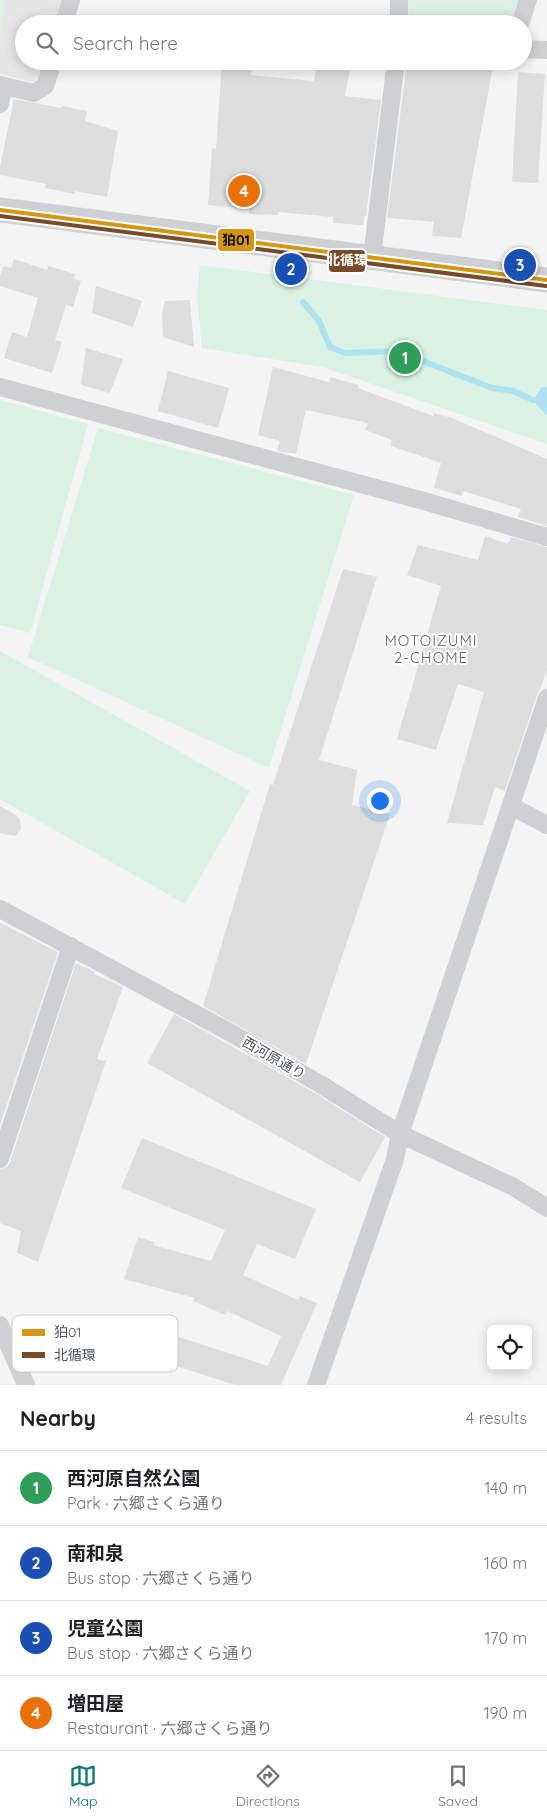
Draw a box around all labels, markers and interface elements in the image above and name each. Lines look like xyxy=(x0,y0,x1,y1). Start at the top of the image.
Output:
search box xyxy=(15,15,532,70)
icon: search xyxy=(33,29,61,57)
text: Search here xyxy=(73,31,178,55)
pin: 4 xyxy=(228,172,260,210)
line badge: 狛01 xyxy=(217,228,255,252)
text: 狛01 xyxy=(222,231,250,249)
pin: 3 xyxy=(504,246,536,284)
line badge: 北循環 xyxy=(328,249,366,273)
pin: 2 xyxy=(275,250,307,288)
text: 北循環 xyxy=(326,251,368,269)
pin: 1 xyxy=(389,339,421,377)
district label: MOTOIZUMI 2-CHOME xyxy=(384,631,478,667)
your location xyxy=(367,788,393,814)
street label: 西河原通り xyxy=(239,1033,309,1083)
legend xyxy=(12,1315,178,1372)
text: 狛01 xyxy=(54,1323,82,1341)
map controls xyxy=(487,1325,532,1370)
button: locate xyxy=(487,1325,532,1370)
text: 北循環 xyxy=(54,1346,96,1364)
text: Nearby xyxy=(20,1405,96,1431)
text: 4 results xyxy=(466,1408,527,1428)
text: 西河原自然公園 xyxy=(67,1466,200,1490)
text: 1 xyxy=(33,1478,39,1498)
text: 140 m xyxy=(484,1478,527,1498)
text: Park · 六郷さくら通り xyxy=(67,1493,225,1513)
text: 南和泉 xyxy=(67,1541,124,1565)
text: 2 xyxy=(31,1553,41,1573)
text: 160 m xyxy=(484,1553,527,1573)
text: Bus stop · 六郷さくら通り xyxy=(67,1568,254,1588)
text: 児童公園 xyxy=(67,1616,143,1640)
text: 3 xyxy=(32,1628,40,1648)
text: 170 m xyxy=(484,1628,527,1648)
text: Bus stop · 六郷さくら通り xyxy=(67,1643,254,1663)
text: 増田屋 xyxy=(67,1691,124,1715)
text: 4 xyxy=(31,1703,41,1723)
text: 190 m xyxy=(484,1703,527,1723)
text: Restaurant · 六郷さくら通り xyxy=(67,1718,272,1738)
tab: Map xyxy=(69,1762,98,1810)
tab: Directions xyxy=(236,1762,300,1810)
tab: Saved xyxy=(438,1762,478,1810)

